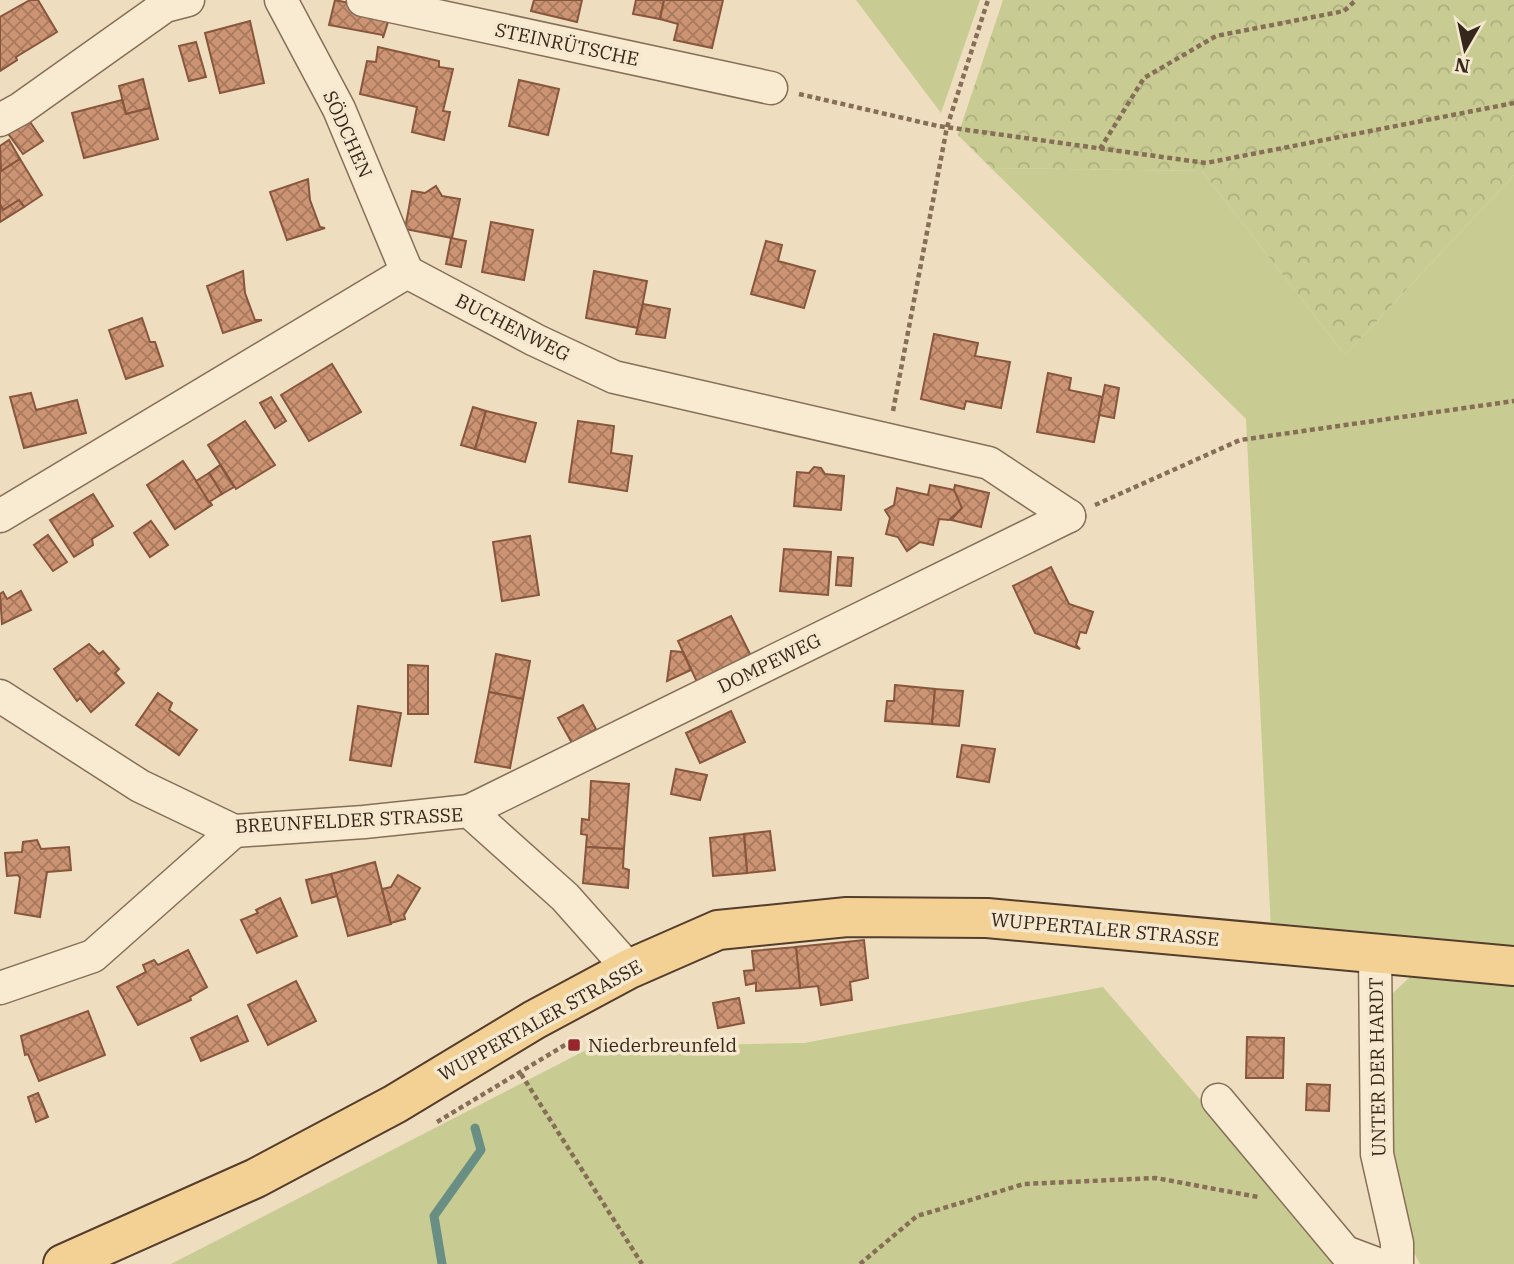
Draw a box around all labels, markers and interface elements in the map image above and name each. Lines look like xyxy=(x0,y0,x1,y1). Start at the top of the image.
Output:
north arrow xyxy=(1430,14,1500,84)
street label: STEINRÜTSCHE xyxy=(493,17,641,71)
text: N xyxy=(1453,53,1472,79)
street label: SÖDCHEN xyxy=(318,87,378,181)
street label: BUCHENWEG xyxy=(452,288,574,366)
street label: DOMPEWEG xyxy=(713,628,825,698)
street label: BREUNFELDER STRASSE xyxy=(234,802,464,838)
street label: WUPPERTALER STRASSE xyxy=(990,907,1220,951)
street label: WUPPERTALER STRASSE xyxy=(434,954,646,1086)
street label: UNTER DER HARDT xyxy=(1363,977,1391,1157)
place label: Niederbreunfeld xyxy=(588,1033,737,1057)
marker: Niederbreunfeld xyxy=(566,1037,582,1053)

